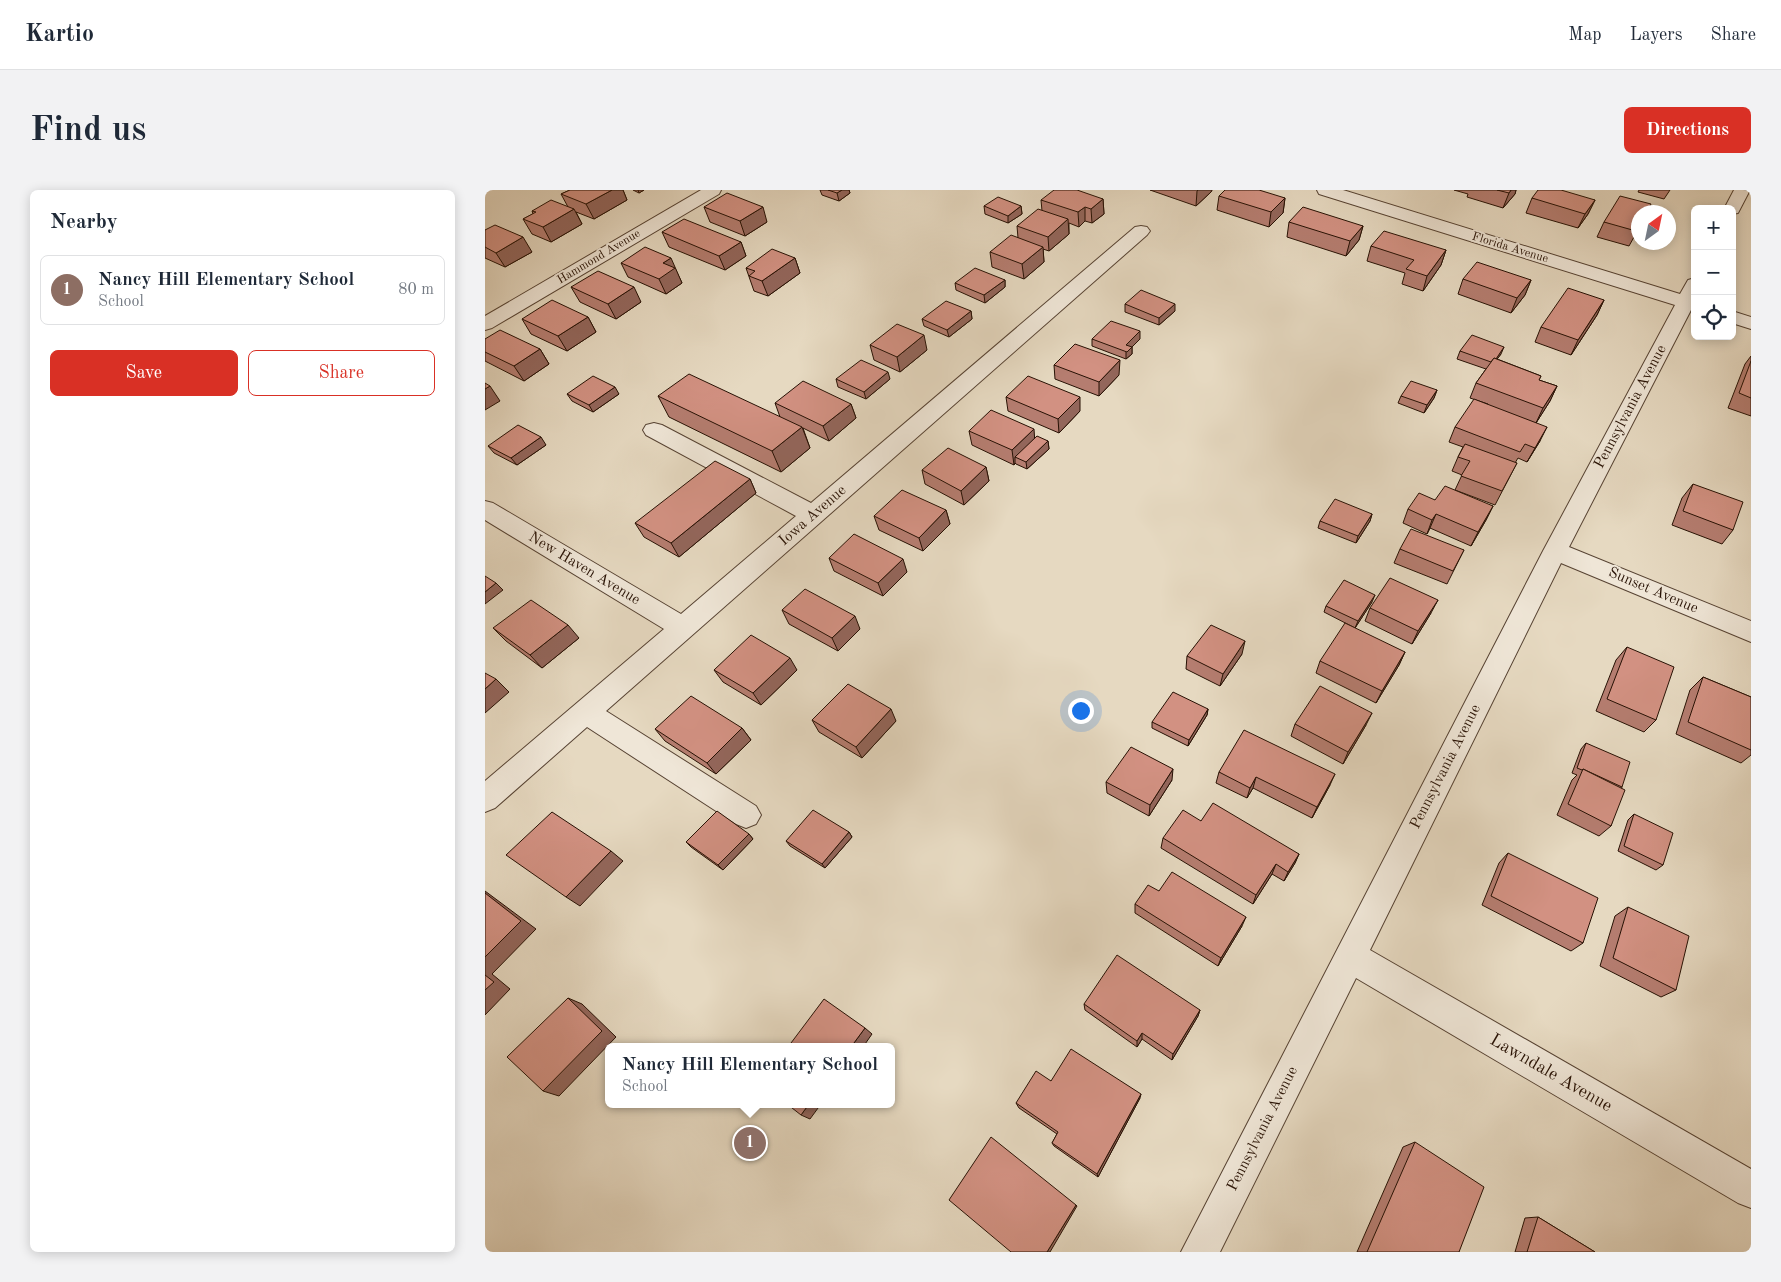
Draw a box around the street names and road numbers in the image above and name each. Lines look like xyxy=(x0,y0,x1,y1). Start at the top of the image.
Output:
street label: Hammond Avenue xyxy=(555,227,643,287)
street label: Florida Avenue xyxy=(1470,231,1550,265)
street label: Pennsylvania Avenue xyxy=(1592,343,1670,471)
street label: Iowa Avenue xyxy=(777,483,850,549)
street label: New Haven Avenue xyxy=(526,530,642,608)
street label: Sunset Avenue xyxy=(1606,565,1700,617)
street label: Pennsylvania Avenue xyxy=(1408,702,1484,832)
street label: Lawndale Avenue xyxy=(1487,1031,1615,1115)
street label: Pennsylvania Avenue xyxy=(1225,1064,1301,1194)

